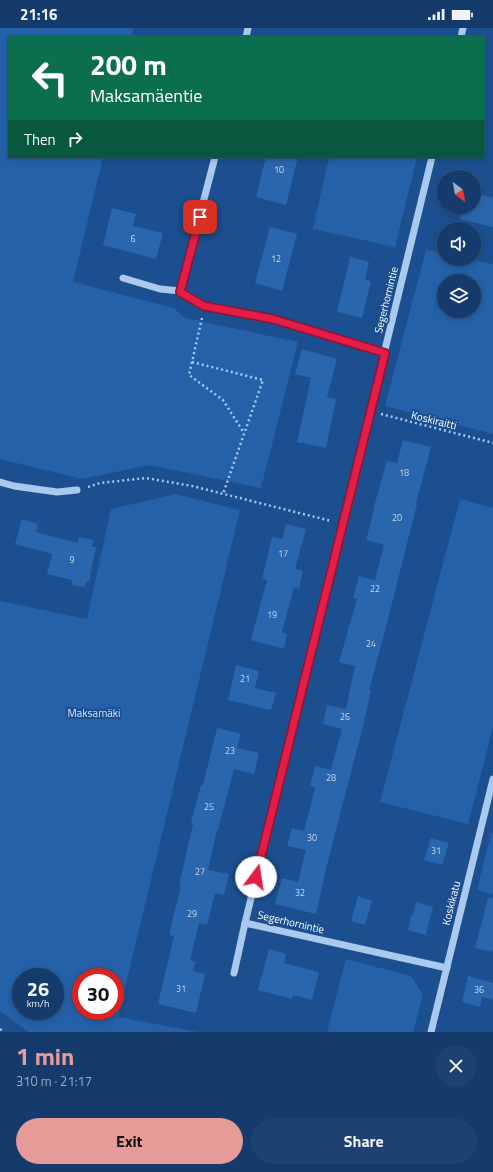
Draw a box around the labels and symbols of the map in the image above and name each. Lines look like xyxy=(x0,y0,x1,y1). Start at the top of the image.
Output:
house number: 10 xyxy=(274,163,284,176)
north arrow xyxy=(437,170,481,214)
pin xyxy=(183,200,217,234)
house number: 6 xyxy=(130,232,136,245)
house number: 12 xyxy=(271,252,281,265)
street label: Segerhornintie xyxy=(370,265,402,335)
street label: Koskiraitti xyxy=(409,407,459,433)
house number: 18 xyxy=(399,466,409,479)
house number: 20 xyxy=(392,511,402,524)
house number: 17 xyxy=(278,547,288,560)
house number: 9 xyxy=(69,553,75,566)
house number: 22 xyxy=(370,582,380,595)
house number: 19 xyxy=(267,608,277,621)
house number: 24 xyxy=(366,637,376,650)
house number: 21 xyxy=(240,672,250,685)
park label: Maksamäki xyxy=(67,705,121,721)
house number: 26 xyxy=(340,710,350,723)
house number: 23 xyxy=(225,744,235,757)
house number: 28 xyxy=(326,771,336,784)
house number: 25 xyxy=(204,800,214,813)
house number: 30 xyxy=(307,831,317,844)
house number: 31 xyxy=(431,844,441,857)
position arrow xyxy=(235,856,277,898)
house number: 27 xyxy=(195,865,205,878)
street label: Koskikatu xyxy=(438,879,464,927)
house number: 32 xyxy=(295,886,305,899)
house number: 29 xyxy=(187,907,197,920)
street label: Segerhornintie xyxy=(256,907,326,938)
speed limit sign: 30 xyxy=(72,968,124,1020)
house number: 31 xyxy=(176,982,186,995)
house number: 36 xyxy=(474,983,484,996)

